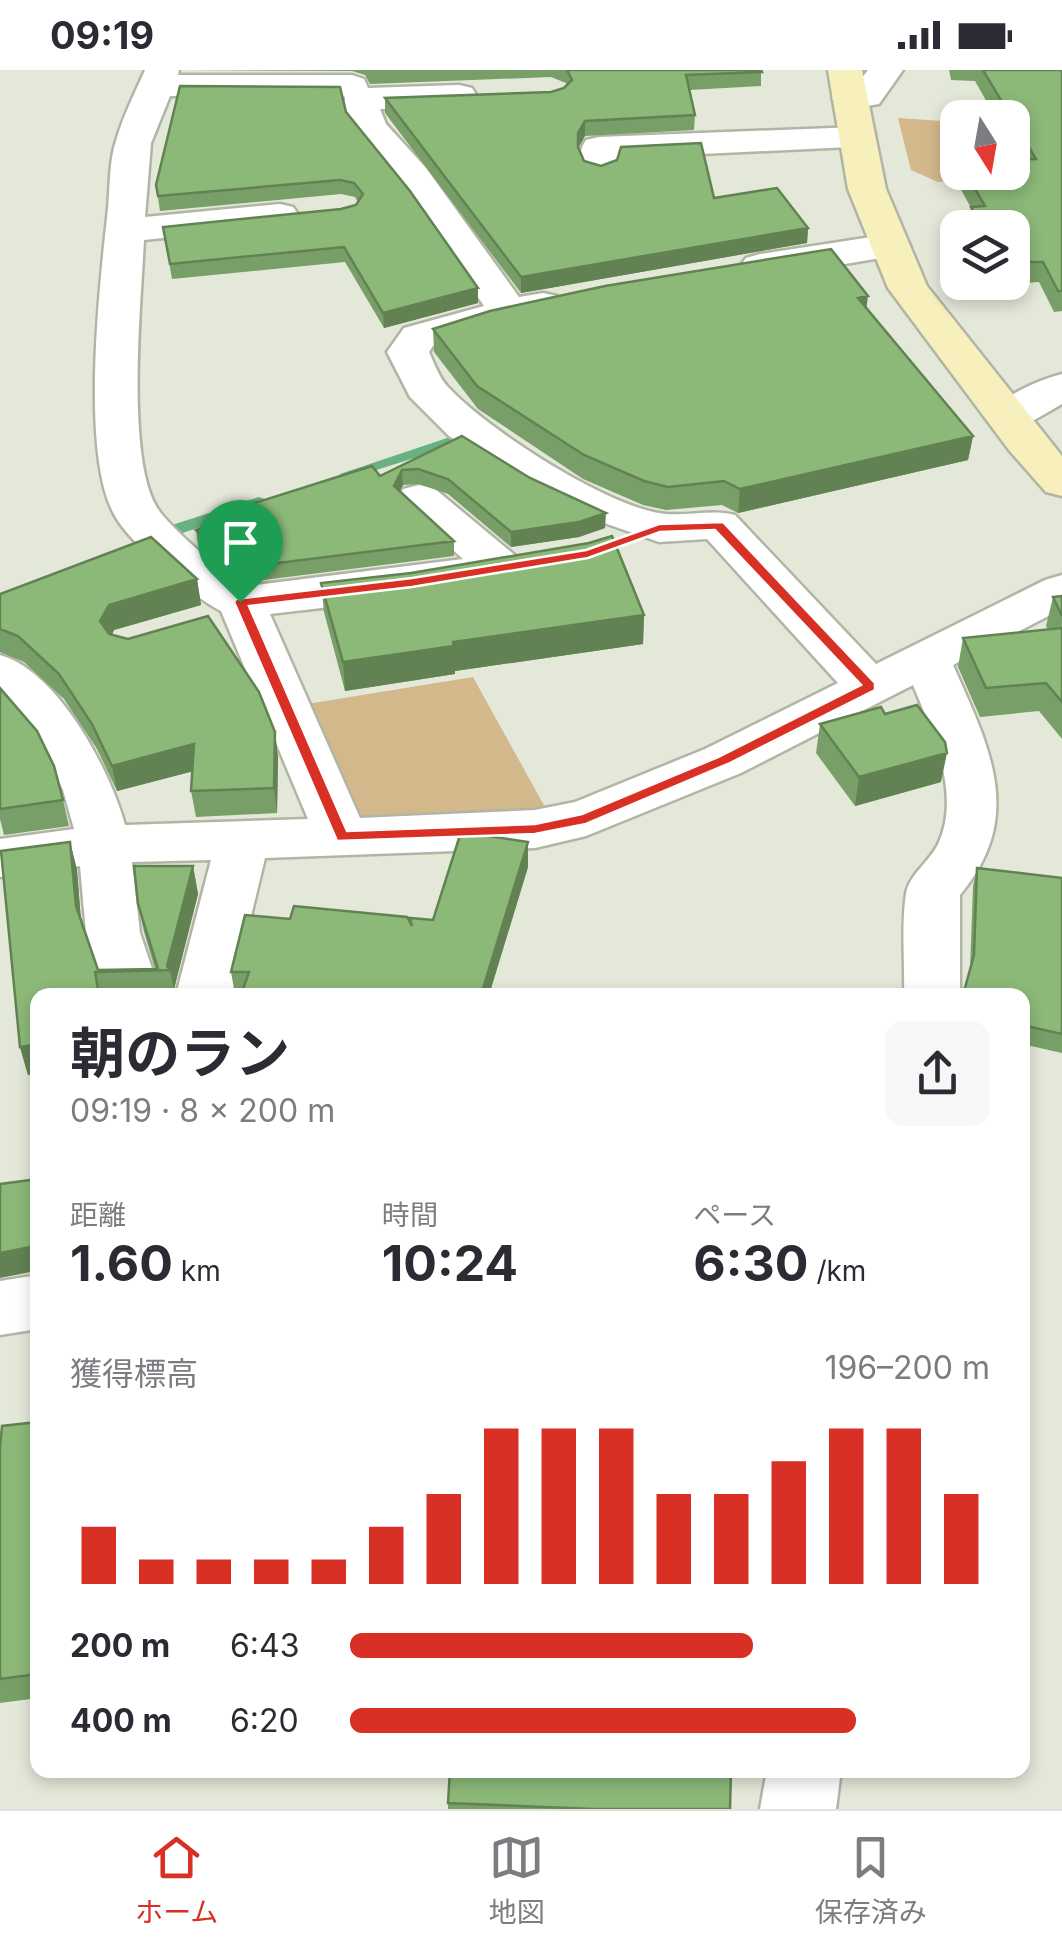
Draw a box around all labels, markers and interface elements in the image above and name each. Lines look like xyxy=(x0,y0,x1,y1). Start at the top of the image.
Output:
text: 09:19 xyxy=(50,12,154,58)
north arrow xyxy=(940,100,1030,190)
map controls xyxy=(940,100,1030,300)
button: layers xyxy=(940,210,1030,300)
pin xyxy=(198,500,283,603)
icon: arrive xyxy=(213,515,268,570)
text: 朝のラン xyxy=(70,1020,290,1086)
button: share xyxy=(885,1021,990,1126)
text: 09:19 · 8 × 200 m xyxy=(70,1091,335,1130)
text: 距離 xyxy=(70,1198,126,1232)
text: 時間 xyxy=(382,1198,438,1232)
text: ペース xyxy=(693,1198,776,1232)
text: 1.60 xyxy=(70,1233,173,1293)
text: 10:24 xyxy=(382,1233,518,1293)
text: 6:30 xyxy=(693,1233,809,1293)
text: km xyxy=(173,1254,221,1288)
text: /km xyxy=(809,1254,866,1288)
text: 196–200 m xyxy=(824,1348,990,1387)
text: 獲得標高 xyxy=(70,1354,198,1393)
text: 200 m xyxy=(70,1626,170,1665)
text: 6:43 xyxy=(230,1626,300,1665)
text: 400 m xyxy=(70,1701,172,1740)
text: 6:20 xyxy=(230,1701,299,1740)
tab: ホーム xyxy=(135,1830,218,1930)
tab: 地図 xyxy=(489,1830,545,1930)
tab: 保存済み xyxy=(815,1830,927,1930)

